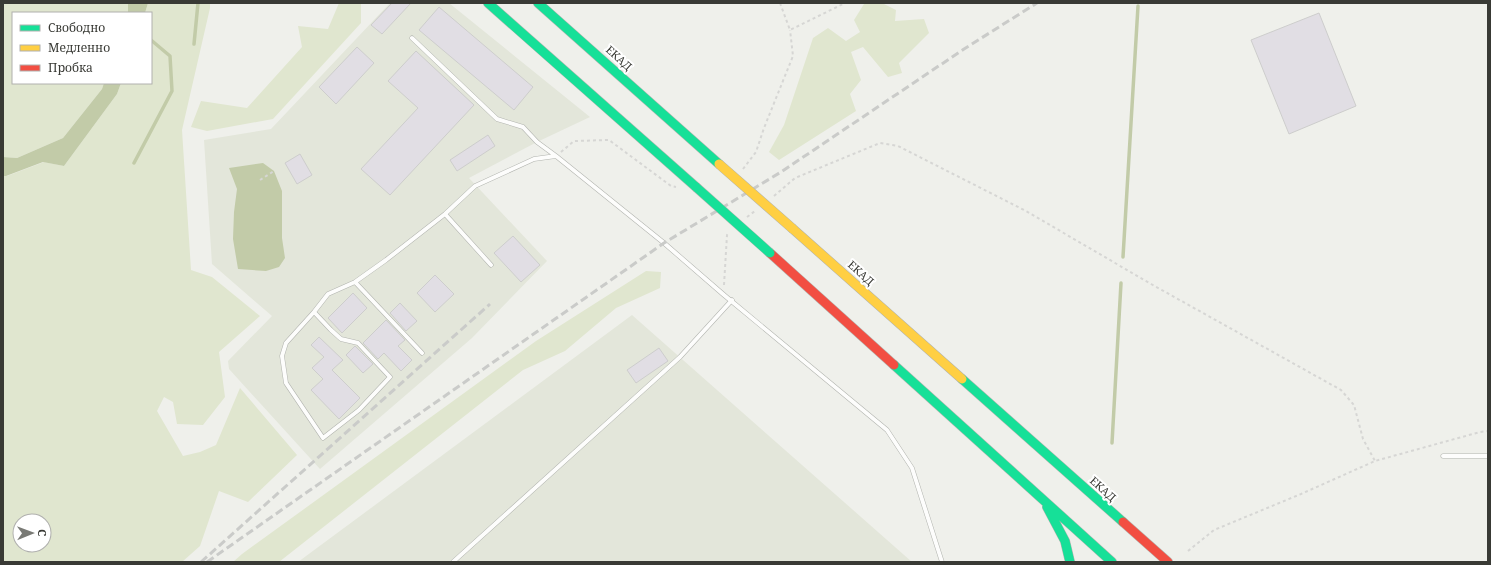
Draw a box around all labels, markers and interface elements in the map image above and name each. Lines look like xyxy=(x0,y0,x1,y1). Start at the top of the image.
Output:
legend xyxy=(12,12,152,84)
text: Свободно xyxy=(48,19,105,36)
text: Медленно xyxy=(48,39,110,56)
street label: ЕКАД xyxy=(603,42,636,73)
text: Пробка xyxy=(48,59,93,76)
street label: ЕКАД xyxy=(845,257,878,288)
street label: ЕКАД xyxy=(1087,473,1120,504)
north arrow xyxy=(12,513,52,553)
text: С xyxy=(35,529,50,537)

